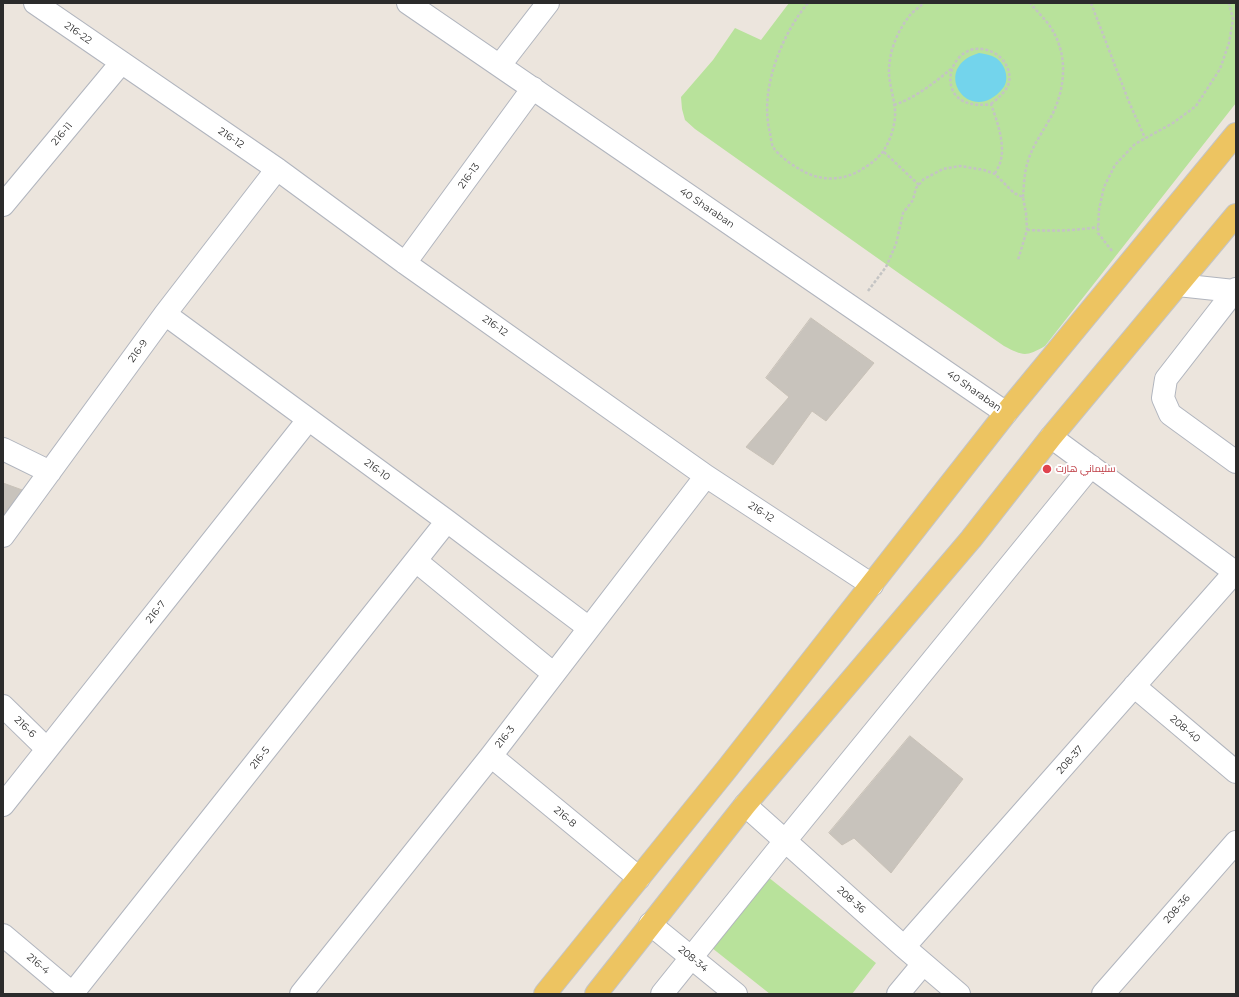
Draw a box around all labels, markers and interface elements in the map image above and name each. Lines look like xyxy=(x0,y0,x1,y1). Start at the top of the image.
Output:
street label: 216-22 xyxy=(62,19,94,47)
street label: 216-11 xyxy=(49,120,75,148)
street label: 216-12 xyxy=(216,125,246,151)
street label: 216-13 xyxy=(456,161,482,191)
street label: 40 Sharaban xyxy=(677,185,737,231)
street label: 216-12 xyxy=(480,313,510,339)
street label: 216-9 xyxy=(126,337,150,365)
street label: 40 Sharaban xyxy=(945,368,1003,414)
street label: 216-10 xyxy=(362,457,392,483)
marker: سليماني هارت xyxy=(1041,463,1053,475)
place label: سليماني هارت xyxy=(1056,463,1116,475)
street label: 216-12 xyxy=(746,499,776,525)
street label: 216-7 xyxy=(144,598,168,626)
street label: 208-40 xyxy=(1167,713,1203,745)
street label: 216-6 xyxy=(12,714,38,740)
street label: 216-3 xyxy=(493,724,517,750)
street label: 208-37 xyxy=(1054,743,1086,777)
street label: 216-5 xyxy=(248,744,272,772)
street label: 216-8 xyxy=(551,804,579,830)
street label: 208-36 xyxy=(834,884,868,916)
street label: 208-36 xyxy=(1161,892,1193,926)
street label: 208-34 xyxy=(676,943,710,975)
street label: 216-4 xyxy=(24,951,52,977)

